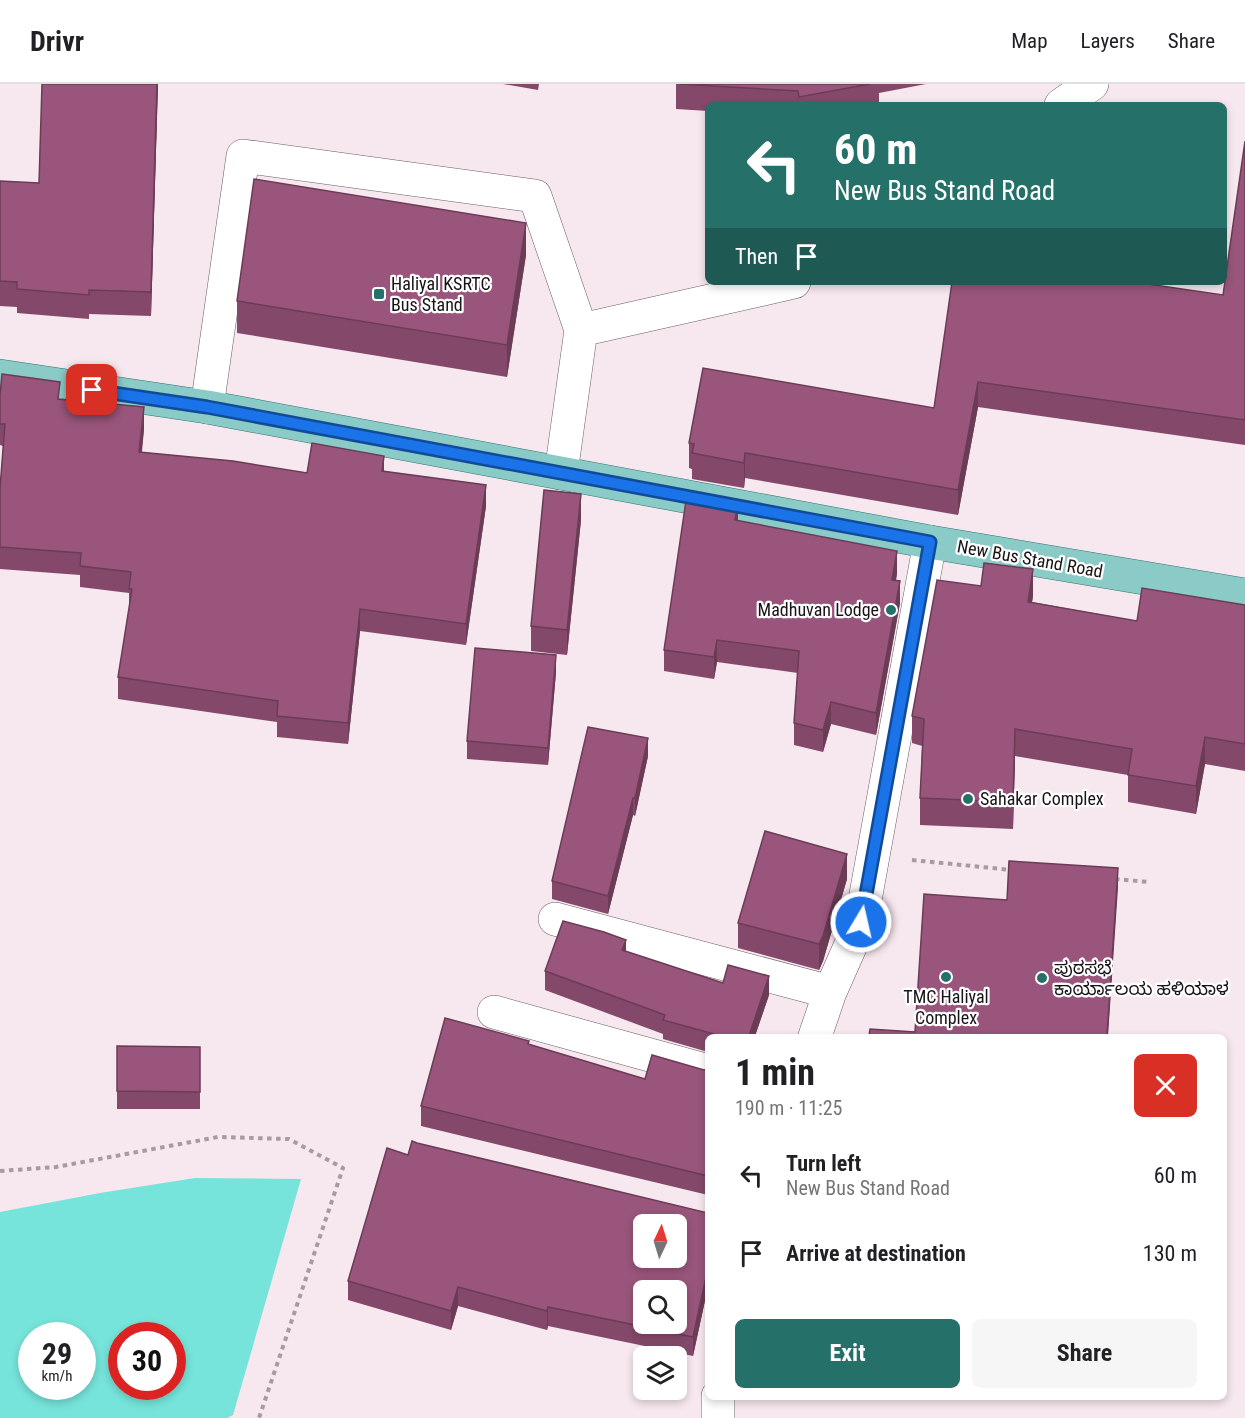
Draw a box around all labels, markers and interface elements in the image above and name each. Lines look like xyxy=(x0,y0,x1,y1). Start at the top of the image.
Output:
text: Drivr xyxy=(30,25,84,58)
text: Map xyxy=(1011,29,1048,53)
text: Layers xyxy=(1081,29,1135,53)
text: Share xyxy=(1168,29,1215,53)
text: 60 m xyxy=(834,125,917,174)
icon: left xyxy=(735,126,813,204)
text: New Bus Stand Road xyxy=(834,175,1055,207)
icon: arrive xyxy=(790,240,823,273)
text: Then xyxy=(735,244,778,269)
place label: Haliyal KSRTC Bus Stand xyxy=(391,273,491,315)
marker: Haliyal KSRTC Bus Stand xyxy=(372,287,386,301)
pin xyxy=(66,364,117,415)
icon: arrive xyxy=(75,373,108,406)
street label: New Bus Stand Road xyxy=(956,535,1105,582)
place label: Madhuvan Lodge xyxy=(758,599,879,620)
marker: Madhuvan Lodge xyxy=(884,603,898,617)
place label: Sahakar Complex xyxy=(980,788,1104,809)
marker: Sahakar Complex xyxy=(961,792,975,806)
position arrow xyxy=(829,890,893,954)
place label: ಪುರಸಭೆ ಕಾರ್ಯಾಲಯ ಹಳಿಯಾಳ xyxy=(1054,957,1229,999)
marker: TMC Haliyal Complex xyxy=(939,970,953,984)
marker: ಪುರಸಭೆ ಕಾರ್ಯಾಲಯ ಹಳಿಯಾಳ xyxy=(1035,971,1049,985)
place label: TMC Haliyal Complex xyxy=(903,986,989,1028)
text: 1 min xyxy=(735,1052,815,1094)
button: close xyxy=(1134,1054,1197,1117)
text: 190 m · 11:25 xyxy=(735,1096,842,1120)
text: Turn left xyxy=(786,1151,861,1176)
icon: left xyxy=(735,1159,768,1192)
text: 60 m xyxy=(1154,1163,1197,1188)
text: New Bus Stand Road xyxy=(786,1176,950,1200)
north arrow xyxy=(633,1214,687,1268)
map controls xyxy=(633,1214,687,1400)
icon: arrive xyxy=(735,1237,768,1270)
text: Arrive at destination xyxy=(786,1241,966,1266)
text: 130 m xyxy=(1143,1241,1197,1266)
button: search xyxy=(633,1280,687,1334)
button: Exit xyxy=(735,1319,960,1388)
button: Share xyxy=(972,1319,1197,1388)
speed limit sign: 30 xyxy=(108,1322,186,1400)
text: 29 xyxy=(42,1336,72,1371)
button: layers xyxy=(633,1346,687,1400)
text: km/h xyxy=(42,1367,72,1385)

